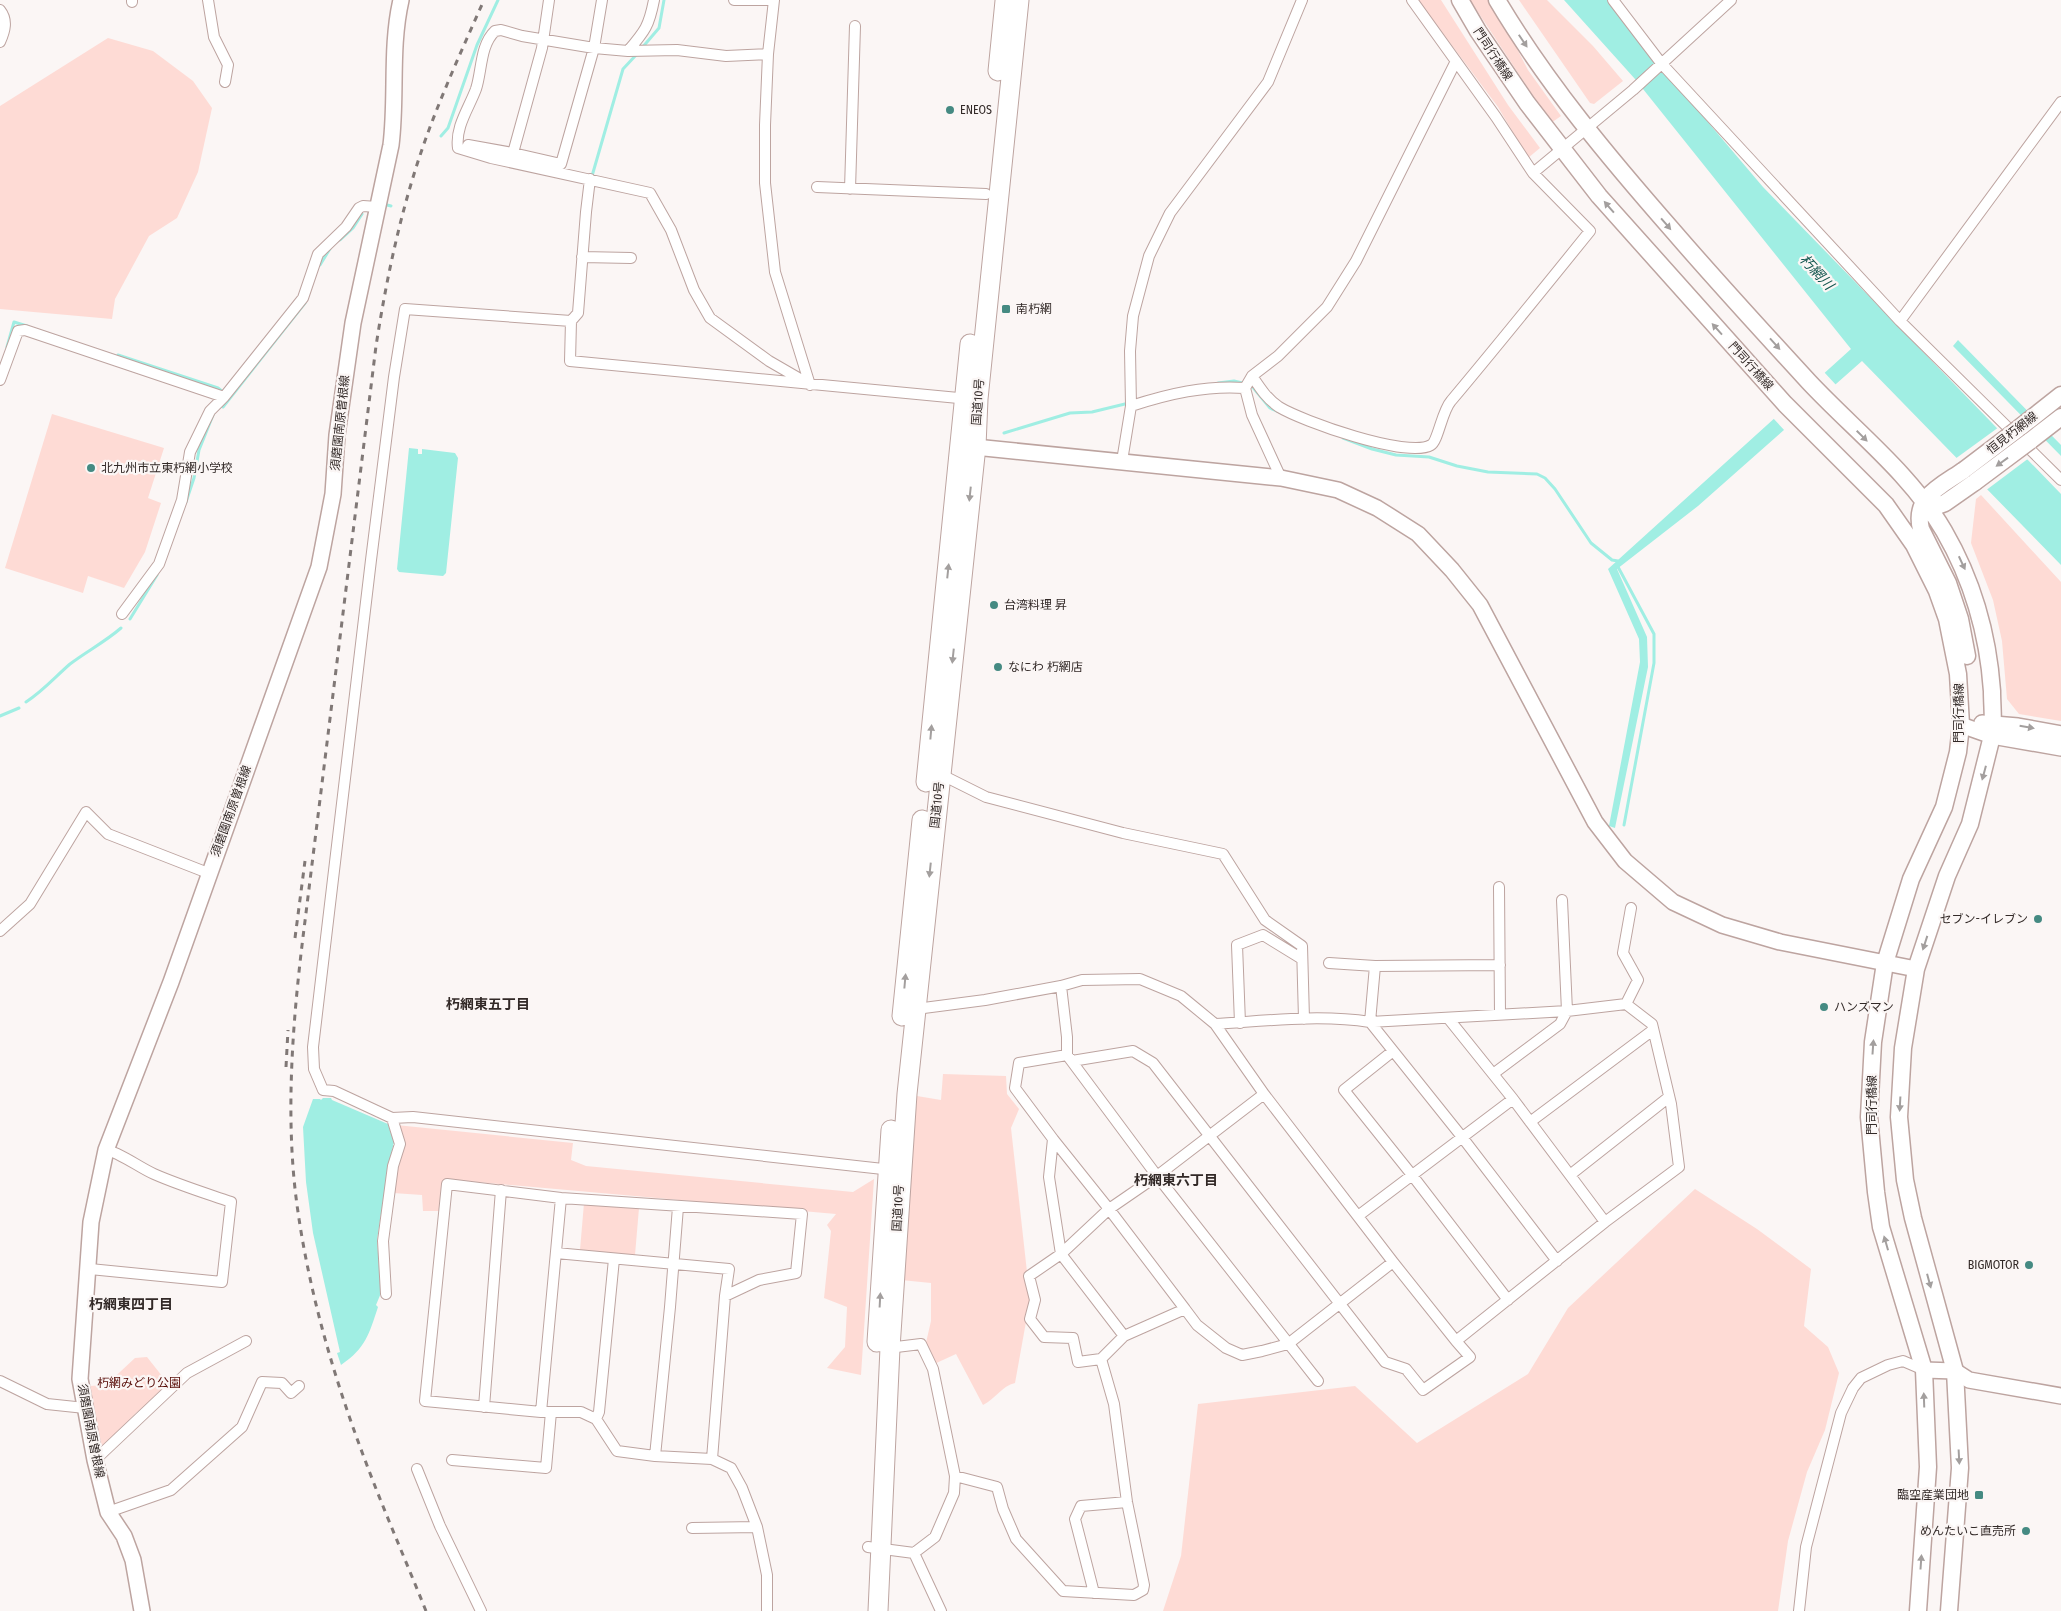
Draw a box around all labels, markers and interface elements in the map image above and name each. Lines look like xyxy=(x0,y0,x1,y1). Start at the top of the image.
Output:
street label: 門司行橋線 xyxy=(1471,25,1515,83)
one-way arrow xyxy=(1518,34,1528,48)
place label: ENEOS xyxy=(960,103,992,117)
marker: ENEOS xyxy=(944,104,956,116)
one-way arrow xyxy=(1604,201,1615,214)
one-way arrow xyxy=(1661,217,1672,230)
water label: 朽網川 xyxy=(1796,251,1839,295)
place label: 南朽網 xyxy=(1016,302,1052,316)
marker: 南朽網 xyxy=(1000,303,1012,315)
one-way arrow xyxy=(1711,323,1723,335)
one-way arrow xyxy=(1769,338,1781,350)
street label: 門司行橋線 xyxy=(1726,339,1776,393)
street label: 須磨園南原曽根線 xyxy=(328,375,352,471)
street label: 国道10号 xyxy=(969,378,987,426)
street label: 恒見朽網線 xyxy=(1984,409,2040,457)
one-way arrow xyxy=(1856,430,1868,442)
one-way arrow xyxy=(1996,456,2009,467)
place label: 北九州市立東朽網小学校 xyxy=(101,461,233,475)
marker: 北九州市立東朽網小学校 xyxy=(85,462,97,474)
one-way arrow xyxy=(966,487,974,503)
one-way arrow xyxy=(1958,556,1966,570)
one-way arrow xyxy=(944,563,952,579)
place label: 台湾料理 昇 xyxy=(1004,598,1067,612)
marker: 台湾料理 昇 xyxy=(988,599,1000,611)
one-way arrow xyxy=(949,648,957,664)
place label: なにわ 朽網店 xyxy=(1008,660,1083,674)
marker: なにわ 朽網店 xyxy=(992,661,1004,673)
street label: 門司行橋線 xyxy=(1952,683,1966,743)
one-way arrow xyxy=(927,724,935,740)
one-way arrow xyxy=(2019,724,2035,732)
street label: 須磨園南原曽根線 xyxy=(208,763,254,859)
one-way arrow xyxy=(1980,765,1988,780)
street label: 国道10号 xyxy=(928,781,946,829)
one-way arrow xyxy=(926,862,934,878)
place label: セブン-イレブン xyxy=(1940,912,2028,926)
marker: セブン-イレブン xyxy=(2032,913,2044,925)
one-way arrow xyxy=(1921,935,1928,950)
one-way arrow xyxy=(901,973,909,989)
district label: 朽網東五丁目 xyxy=(446,996,530,1013)
place label: ハンズマン xyxy=(1834,1000,1894,1014)
marker: ハンズマン xyxy=(1818,1001,1830,1013)
one-way arrow xyxy=(1870,1039,1878,1055)
street label: 門司行橋線 xyxy=(1865,1075,1879,1135)
one-way arrow xyxy=(1895,1097,1903,1113)
district label: 朽網東六丁目 xyxy=(1134,1172,1218,1189)
street label: 国道10号 xyxy=(890,1184,906,1232)
one-way arrow xyxy=(1882,1236,1890,1251)
place label: BIGMOTOR xyxy=(1968,1258,2019,1272)
marker: BIGMOTOR xyxy=(2023,1259,2035,1271)
one-way arrow xyxy=(1926,1274,1934,1289)
one-way arrow xyxy=(876,1292,884,1308)
district label: 朽網東四丁目 xyxy=(89,1296,173,1313)
park label: 朽網みどり公園 xyxy=(97,1376,181,1390)
street label: 須磨園南原曽根線 xyxy=(75,1383,107,1479)
one-way arrow xyxy=(1920,1392,1928,1408)
one-way arrow xyxy=(1956,1450,1964,1466)
place label: 臨空産業団地 xyxy=(1897,1488,1969,1502)
marker: 臨空産業団地 xyxy=(1973,1489,1985,1501)
place label: めんたいこ直売所 xyxy=(1920,1524,2016,1538)
marker: めんたいこ直売所 xyxy=(2020,1525,2032,1537)
one-way arrow xyxy=(1917,1554,1925,1570)

